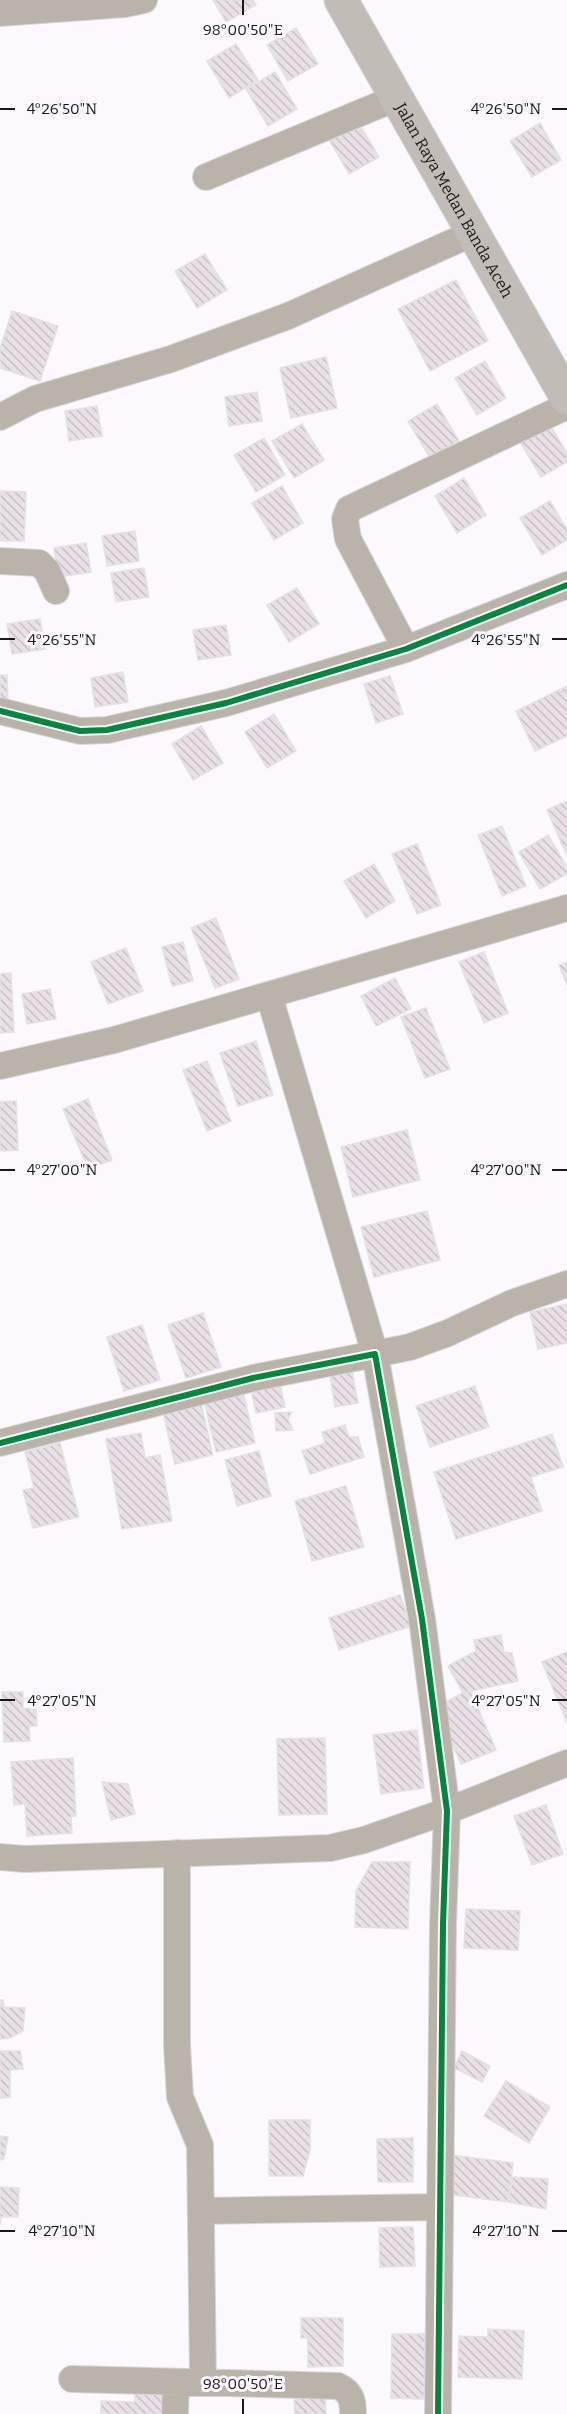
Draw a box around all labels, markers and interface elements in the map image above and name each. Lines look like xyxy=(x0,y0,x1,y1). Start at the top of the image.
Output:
text: 98°00'50"E xyxy=(203,21,283,39)
street label: Jalan Raya Medan Banda Aceh xyxy=(391,99,517,301)
text: 4°26'50"N xyxy=(27,100,97,118)
text: 4°26'50"N xyxy=(471,100,541,118)
text: 4°26'55"N xyxy=(28,631,97,649)
text: 4°26'55"N xyxy=(472,631,541,649)
text: 4°27'00"N xyxy=(27,1161,97,1179)
text: 4°27'00"N xyxy=(471,1161,541,1179)
text: 4°27'05"N xyxy=(27,1692,97,1710)
text: 4°27'05"N xyxy=(471,1692,541,1710)
text: 4°27'10"N xyxy=(28,2222,96,2240)
text: 4°27'10"N xyxy=(472,2222,540,2240)
text: 98°00'50"E xyxy=(203,2375,283,2393)

